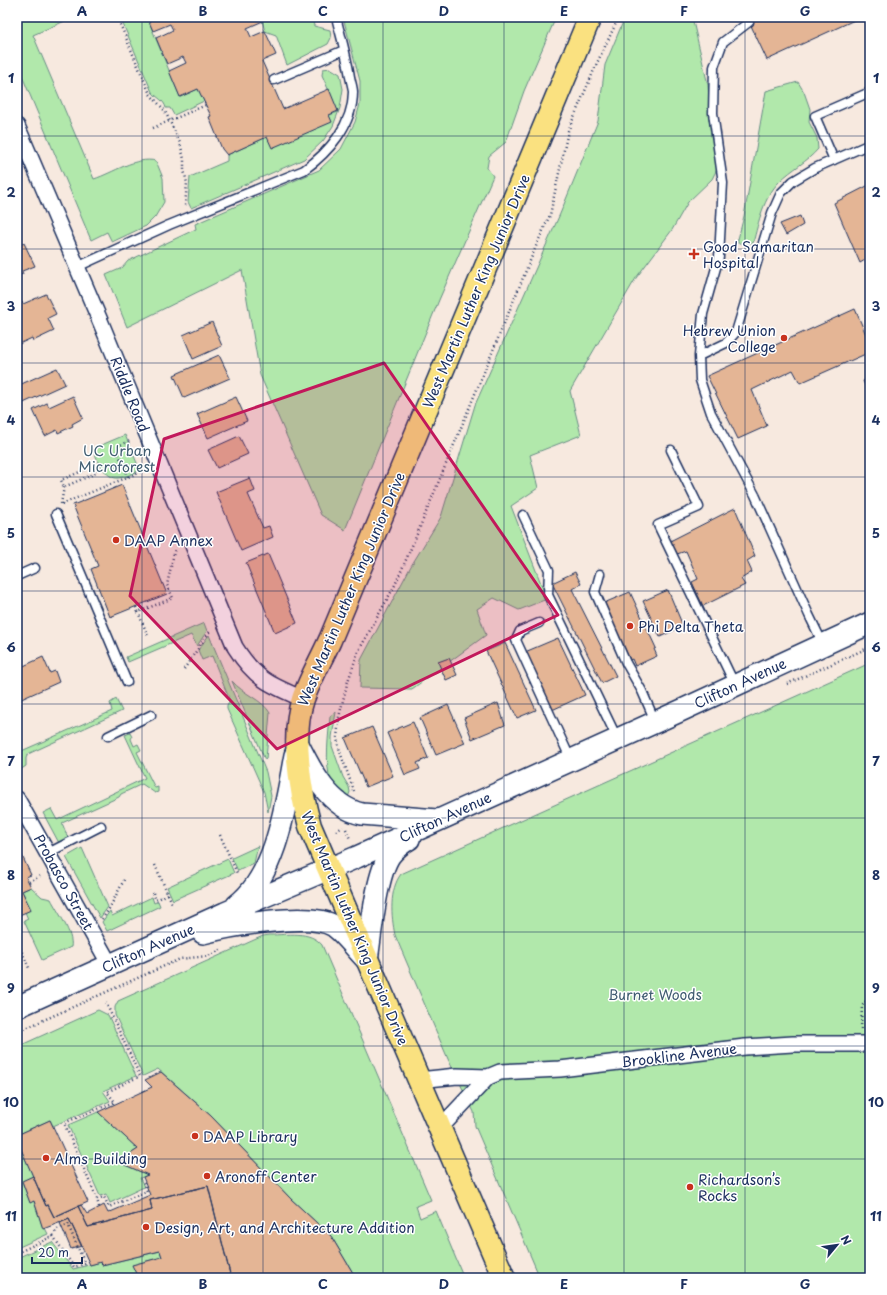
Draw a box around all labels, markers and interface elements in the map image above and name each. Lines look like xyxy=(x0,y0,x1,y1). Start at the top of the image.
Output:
text: A xyxy=(77,1,87,20)
text: B xyxy=(199,1,208,20)
text: C xyxy=(318,1,328,20)
text: D xyxy=(439,1,449,20)
text: E xyxy=(560,1,568,20)
text: F xyxy=(680,1,688,20)
text: G xyxy=(800,1,810,20)
text: 1 xyxy=(8,68,14,87)
text: 1 xyxy=(873,68,879,87)
street label: West Martin Luther King Junior Drive xyxy=(417,171,535,411)
text: 2 xyxy=(6,182,16,201)
text: 2 xyxy=(871,182,881,201)
place label: Good Samaritan Hospital xyxy=(703,236,814,273)
marker: Good Samaritan Hospital xyxy=(688,248,700,260)
text: 3 xyxy=(7,296,16,315)
text: 3 xyxy=(872,296,881,315)
place label: Hebrew Union College xyxy=(683,320,776,357)
marker: Hebrew Union College xyxy=(779,333,789,343)
street label: Riddle Road xyxy=(105,353,155,435)
text: 4 xyxy=(7,410,16,429)
text: 4 xyxy=(872,410,881,429)
park label: UC Urban Microforest xyxy=(79,440,156,477)
street label: West Martin Luther King Junior Drive xyxy=(292,469,410,709)
text: 5 xyxy=(7,523,15,542)
text: 5 xyxy=(872,523,880,542)
place label: DAAP Annex xyxy=(124,530,213,551)
marker: DAAP Annex xyxy=(111,535,121,545)
place label: Phi Delta Theta xyxy=(638,616,744,637)
marker: Phi Delta Theta xyxy=(625,621,635,631)
text: 6 xyxy=(6,637,16,656)
text: 6 xyxy=(871,637,881,656)
street label: Clifton Avenue xyxy=(691,652,790,714)
text: 7 xyxy=(7,751,15,770)
text: 7 xyxy=(872,751,880,770)
street label: Clifton Avenue xyxy=(396,786,495,848)
street label: West Martin Luther King Junior Drive xyxy=(296,808,414,1048)
street label: Probasco Street xyxy=(29,830,99,934)
text: 8 xyxy=(7,865,15,884)
text: 8 xyxy=(872,865,880,884)
street label: Clifton Avenue xyxy=(98,918,198,978)
text: 9 xyxy=(7,978,15,997)
text: 9 xyxy=(872,978,880,997)
park label: Burnet Woods xyxy=(608,984,702,1005)
street label: Brookline Avenue xyxy=(620,1037,738,1073)
text: 10 xyxy=(3,1092,19,1111)
text: 10 xyxy=(868,1092,884,1111)
place label: DAAP Library xyxy=(203,1126,297,1147)
marker: DAAP Library xyxy=(190,1131,200,1141)
place label: Alms Building xyxy=(54,1148,147,1169)
marker: Alms Building xyxy=(41,1153,51,1163)
place label: Aronoff Center xyxy=(215,1166,317,1187)
place label: Richardson’s Rocks xyxy=(698,1169,780,1206)
marker: Aronoff Center xyxy=(202,1171,212,1181)
marker: Richardson’s Rocks xyxy=(685,1182,695,1192)
text: 11 xyxy=(5,1206,17,1225)
text: 11 xyxy=(870,1206,882,1225)
place label: Design, Art, and Architecture Addition xyxy=(154,1217,415,1238)
marker: Design, Art, and Architecture Addition xyxy=(141,1222,151,1232)
north arrow xyxy=(817,1225,857,1265)
text: N xyxy=(837,1232,856,1248)
scale bar xyxy=(32,1239,82,1265)
text: 20 m xyxy=(38,1243,69,1261)
text: A xyxy=(77,1274,87,1293)
text: B xyxy=(199,1274,208,1293)
text: C xyxy=(318,1274,328,1293)
text: D xyxy=(439,1274,449,1293)
text: E xyxy=(560,1274,568,1293)
text: F xyxy=(680,1274,688,1293)
text: G xyxy=(800,1274,810,1293)

